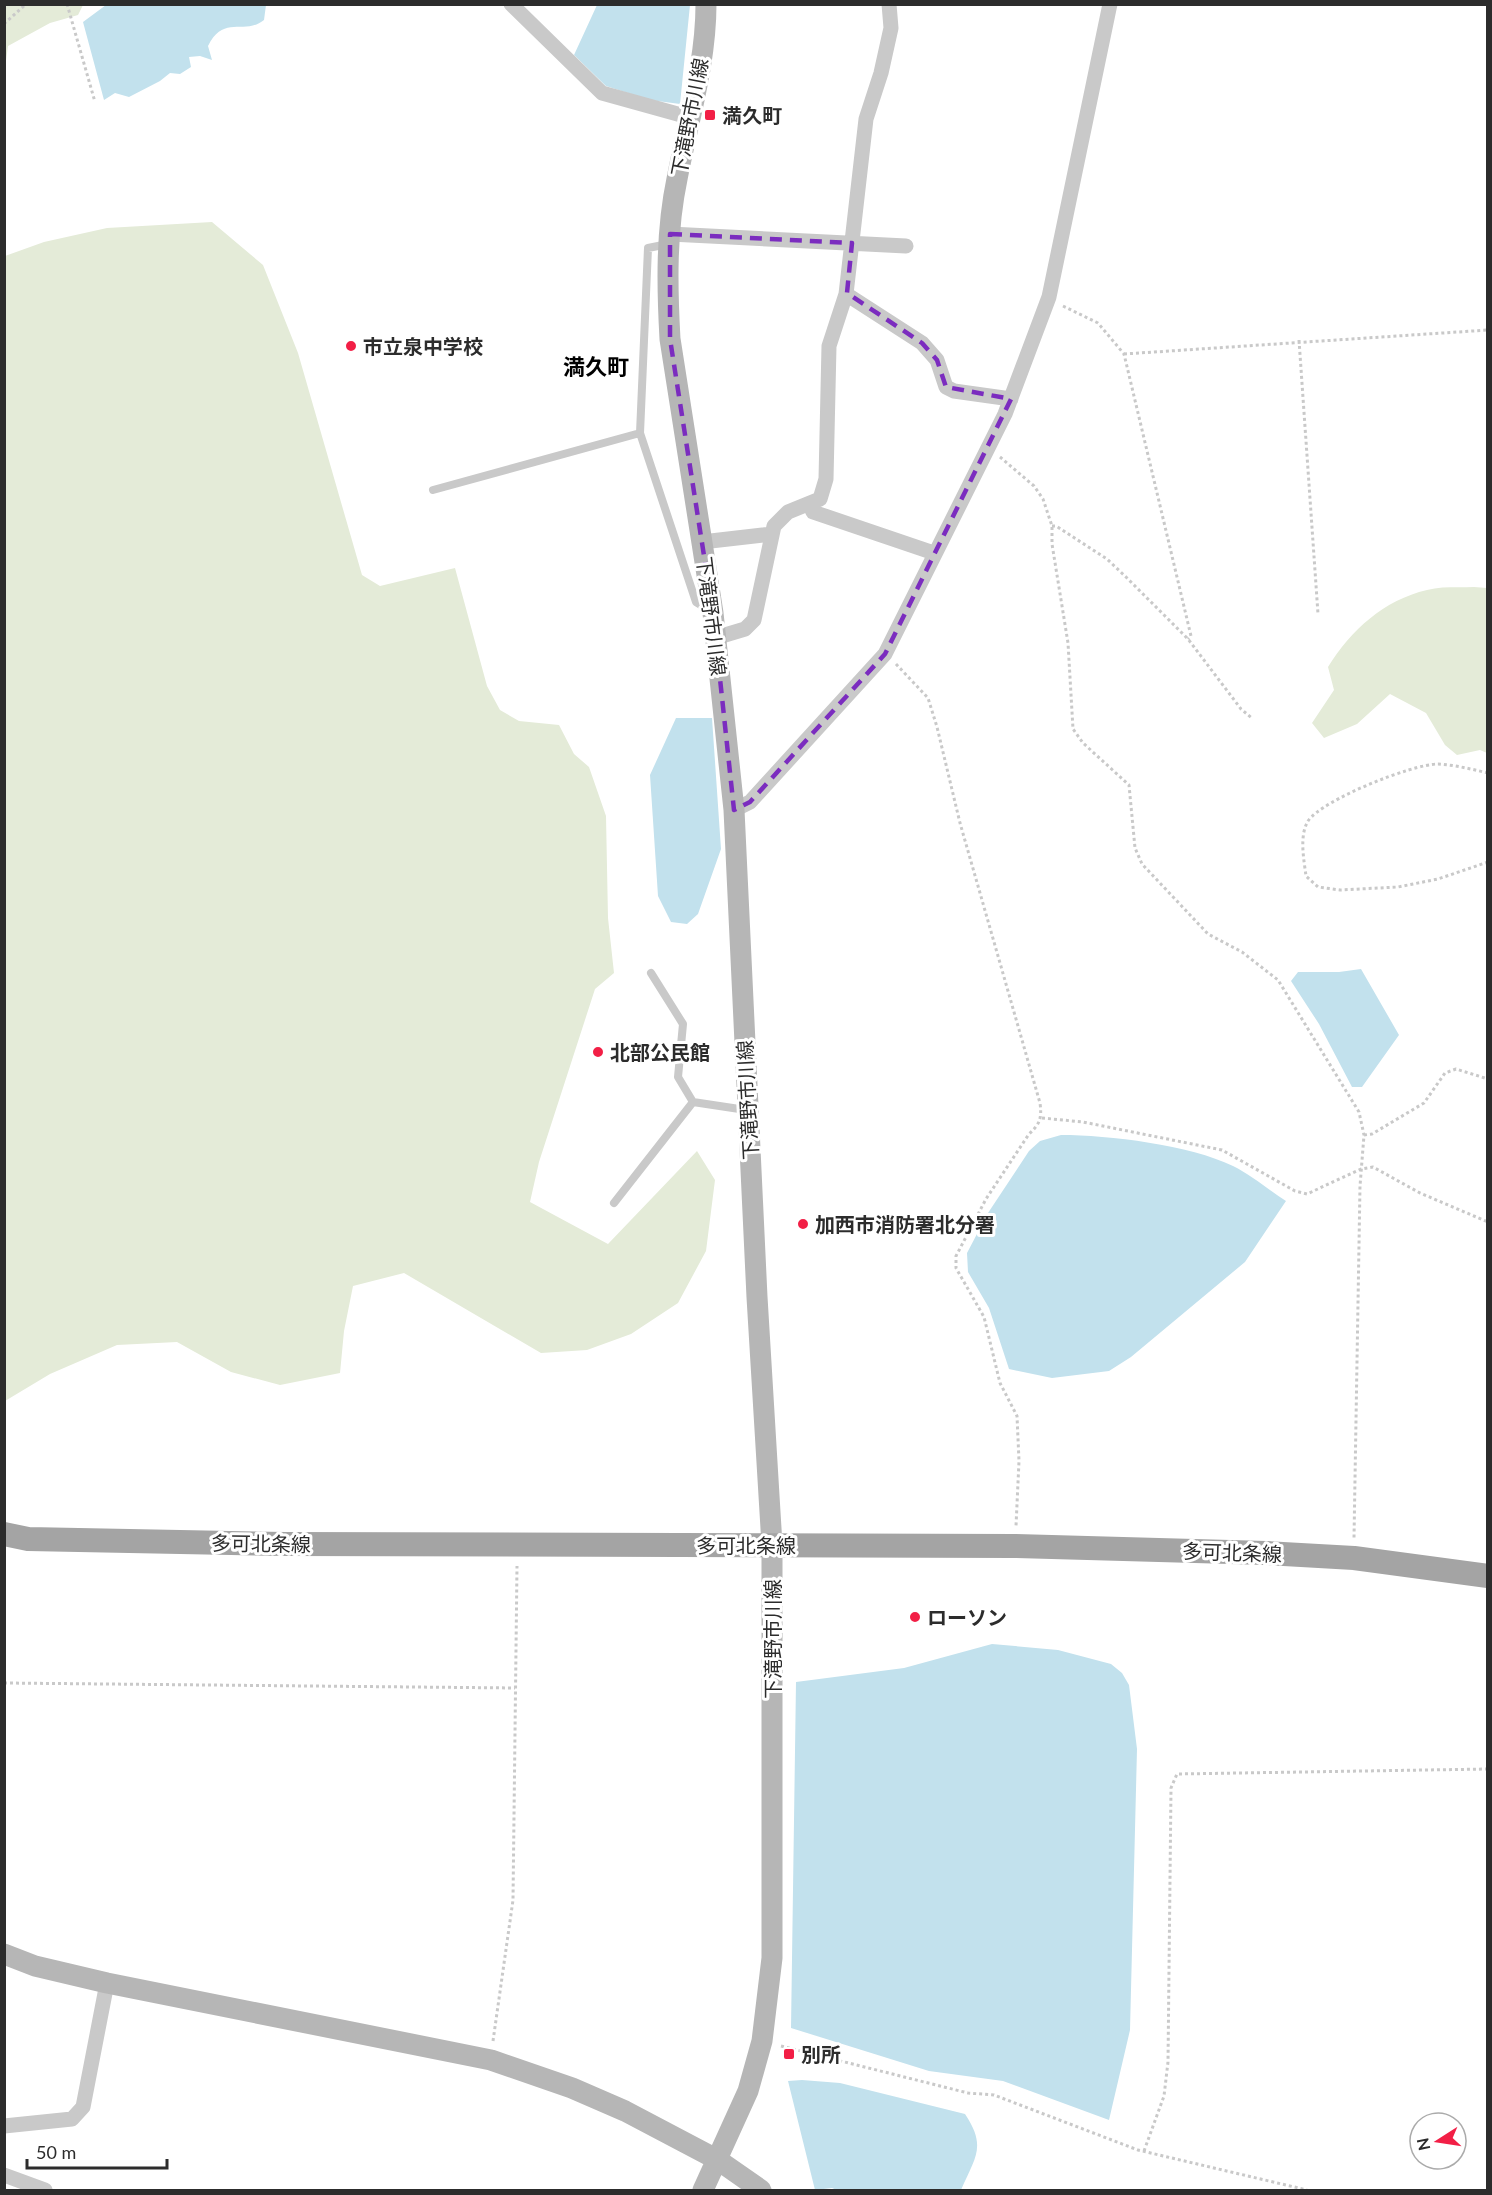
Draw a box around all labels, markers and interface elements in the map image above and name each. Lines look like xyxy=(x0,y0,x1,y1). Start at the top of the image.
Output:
street label: 下滝野市川線 xyxy=(666,56,712,178)
place label: 満久町 xyxy=(722,103,782,127)
marker: 満久町 xyxy=(703,108,717,122)
place label: 市立泉中学校 xyxy=(363,334,483,358)
marker: 市立泉中学校 xyxy=(344,339,358,353)
district label: 満久町 xyxy=(563,353,629,380)
street label: 下滝野市川線 xyxy=(693,555,731,677)
street label: 下滝野市川線 xyxy=(732,1039,762,1161)
place label: 北部公民館 xyxy=(610,1040,710,1064)
marker: 北部公民館 xyxy=(591,1045,605,1059)
place label: 加西市消防署北分署 xyxy=(815,1212,995,1236)
marker: 加西市消防署北分署 xyxy=(796,1217,810,1231)
street label: 多可北条線 xyxy=(211,1530,311,1556)
street label: 多可北条線 xyxy=(696,1533,796,1557)
street label: 多可北条線 xyxy=(1182,1538,1282,1566)
street label: 下滝野市川線 xyxy=(760,1579,784,1699)
place label: ローソン xyxy=(927,1605,1007,1629)
marker: ローソン xyxy=(908,1610,922,1624)
place label: 別所 xyxy=(801,2042,841,2066)
marker: 別所 xyxy=(782,2047,796,2061)
north arrow xyxy=(1408,2111,1468,2171)
scale bar xyxy=(27,2132,166,2170)
text: N xyxy=(1412,2136,1433,2152)
text: 50 m xyxy=(36,2141,76,2163)

